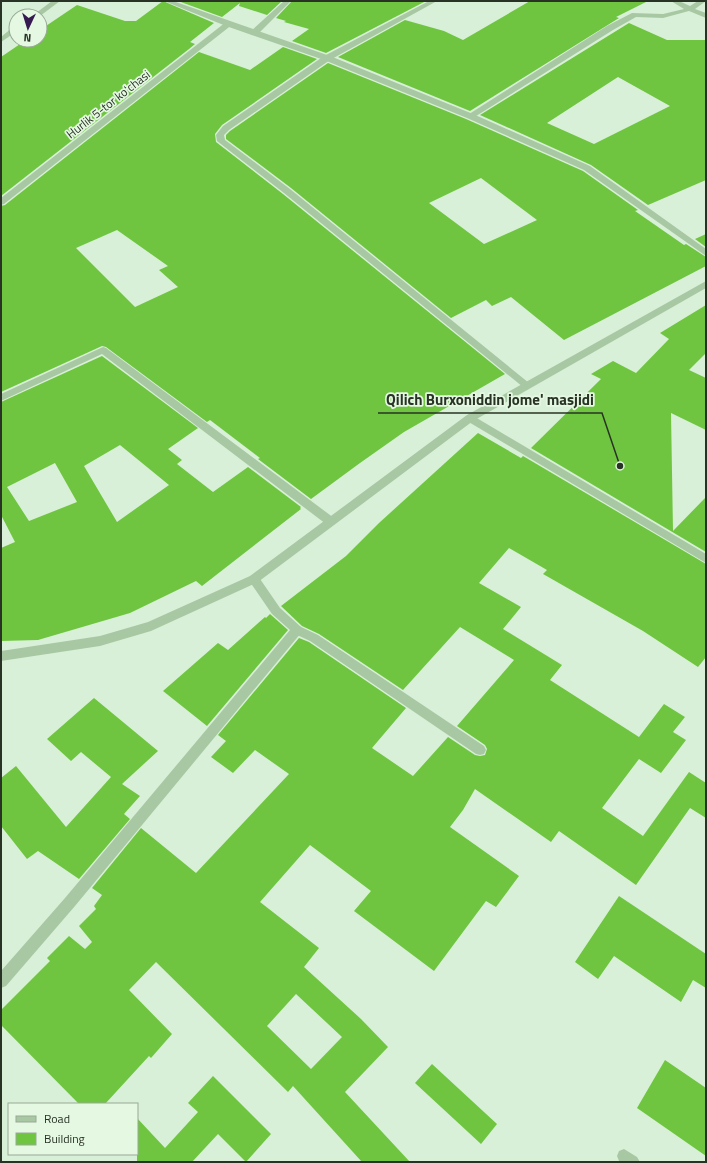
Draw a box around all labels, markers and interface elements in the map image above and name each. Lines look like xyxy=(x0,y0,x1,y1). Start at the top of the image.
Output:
north arrow xyxy=(8,8,48,48)
text: N xyxy=(23,30,32,46)
street label: Hurlik 5-tor koʻchasi xyxy=(62,65,154,143)
callout: Qilich Burxoniddin jome' masjidi xyxy=(378,386,602,413)
text: Qilich Burxoniddin jome' masjidi xyxy=(386,388,594,411)
legend xyxy=(8,1103,138,1155)
text: Road xyxy=(44,1109,70,1128)
text: Building xyxy=(44,1129,85,1148)

